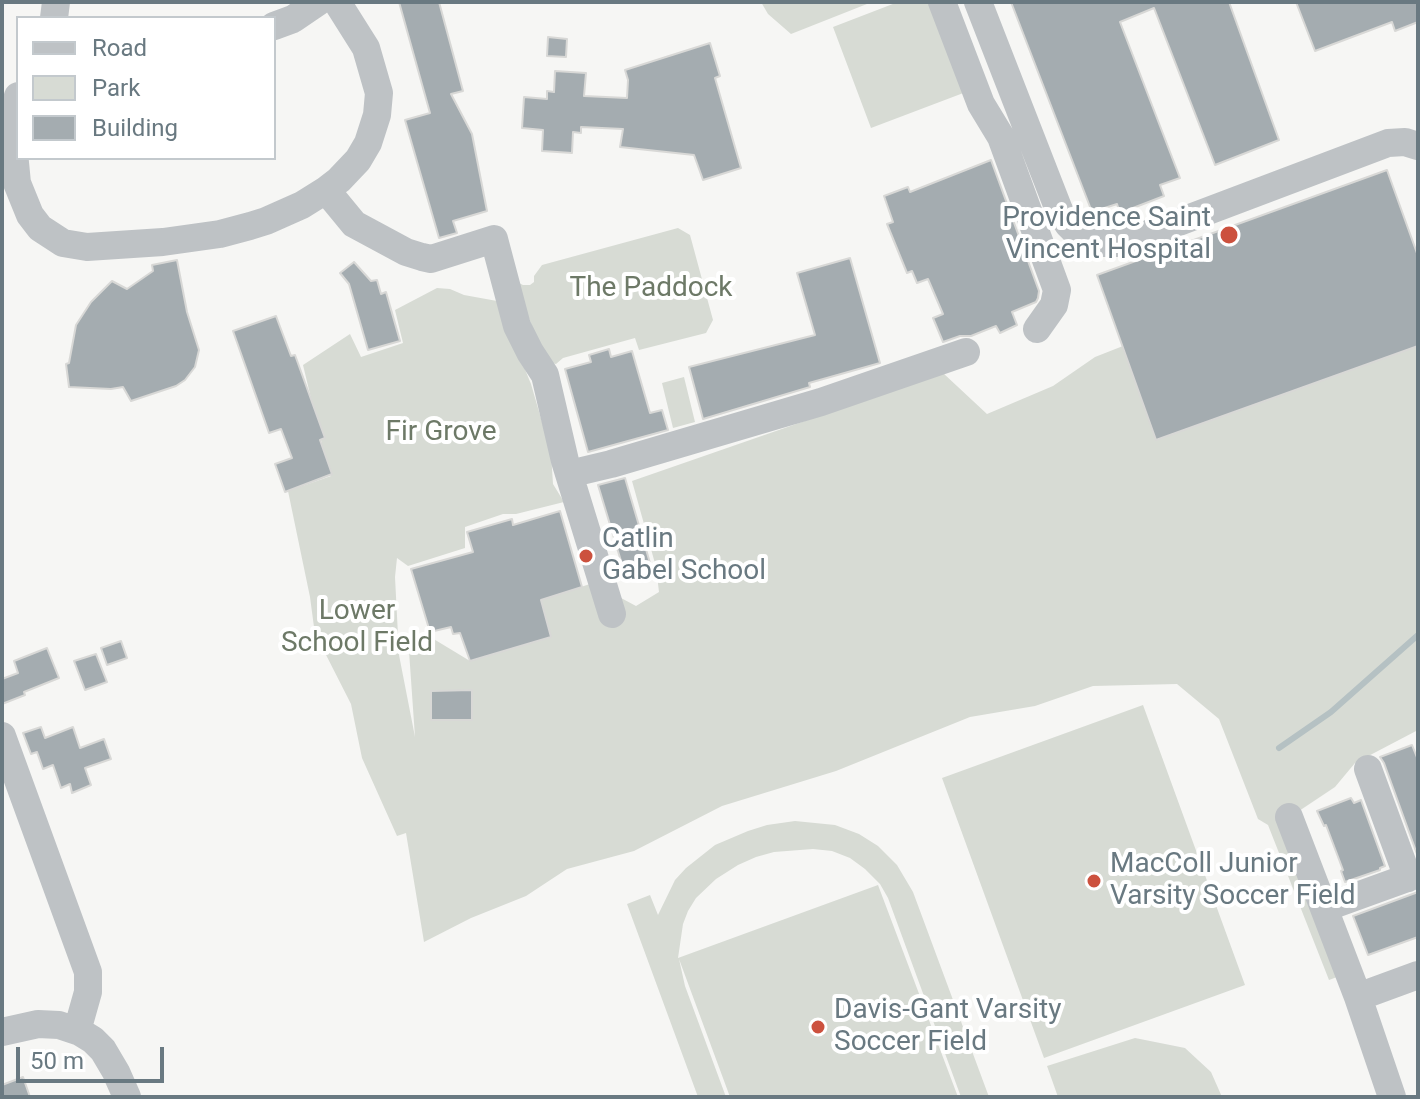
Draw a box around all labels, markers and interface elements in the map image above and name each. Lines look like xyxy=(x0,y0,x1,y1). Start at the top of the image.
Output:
legend xyxy=(16,16,276,160)
text: Road xyxy=(92,34,147,62)
text: Park xyxy=(92,74,140,102)
text: Building xyxy=(92,114,178,142)
place label: Providence Saint Vincent Hospital xyxy=(1002,202,1211,268)
marker: Providence Saint Vincent Hospital xyxy=(1218,224,1240,246)
park label: The Paddock xyxy=(569,272,733,306)
park label: Fir Grove xyxy=(385,416,497,450)
place label: Catlin Gabel School xyxy=(602,523,766,589)
marker: Catlin Gabel School xyxy=(577,547,595,565)
park label: Lower School Field xyxy=(281,595,433,661)
place label: MacColl Junior Varsity Soccer Field xyxy=(1110,848,1355,914)
marker: MacColl Junior Varsity Soccer Field xyxy=(1085,872,1103,890)
place label: Davis-Gant Varsity Soccer Field xyxy=(834,994,1061,1060)
marker: Davis-Gant Varsity Soccer Field xyxy=(809,1018,827,1036)
scale bar xyxy=(20,1031,168,1081)
text: 50 m xyxy=(30,1047,84,1075)

